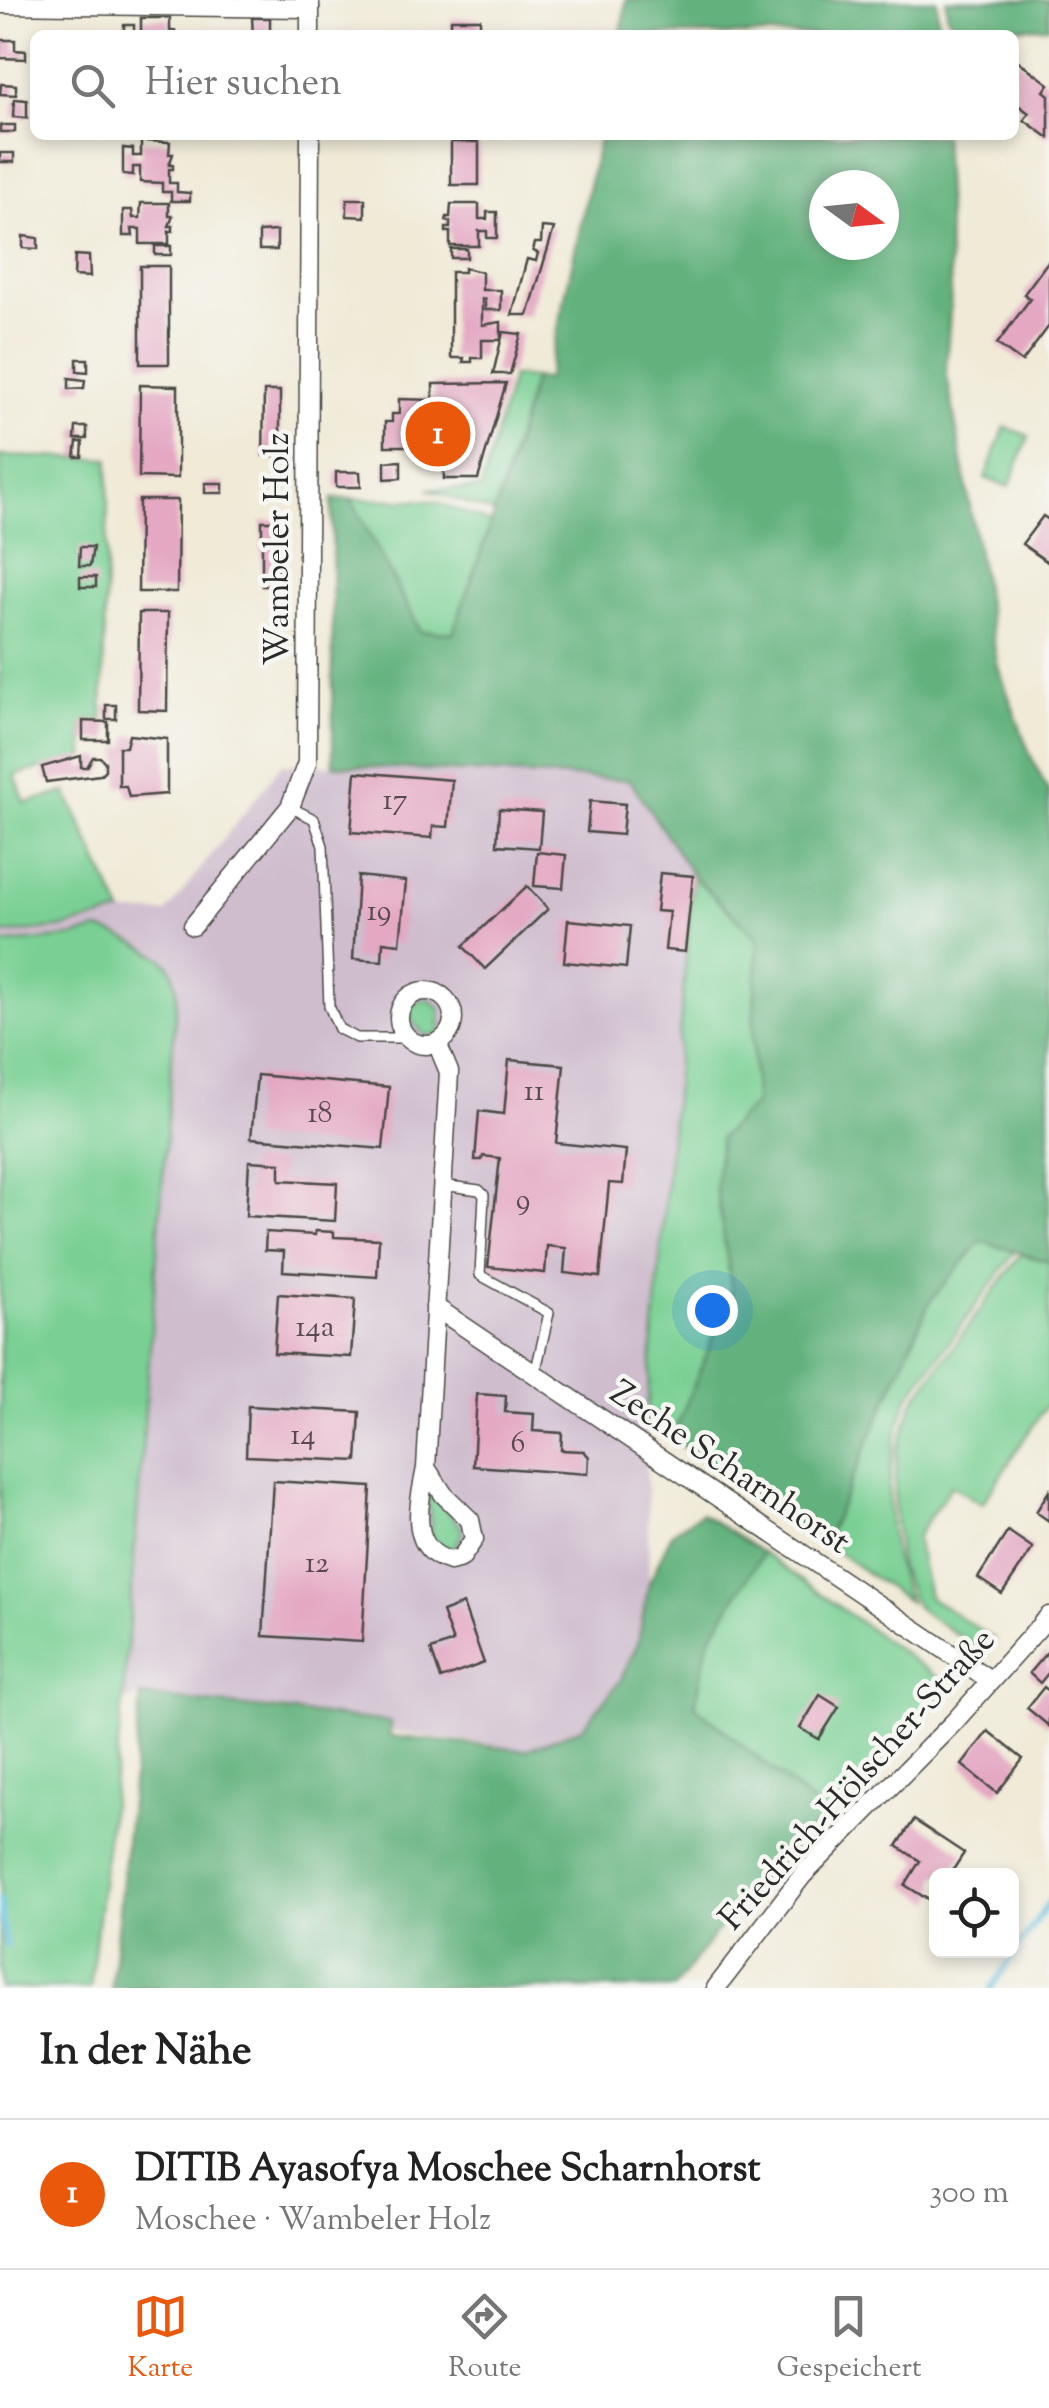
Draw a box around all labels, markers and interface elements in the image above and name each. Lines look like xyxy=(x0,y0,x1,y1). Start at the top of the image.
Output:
search box xyxy=(30,30,1019,140)
icon: search xyxy=(65,58,120,113)
text: Hier suchen xyxy=(145,58,342,112)
north arrow xyxy=(809,170,899,260)
pin: 1 xyxy=(406,396,470,472)
street label: Wambeler Holz xyxy=(254,433,305,665)
house number: 17 xyxy=(382,780,408,823)
house number: 19 xyxy=(367,891,391,934)
house number: 11 xyxy=(524,1071,544,1114)
house number: 18 xyxy=(307,1093,333,1136)
house number: 9 xyxy=(516,1180,530,1223)
your location xyxy=(687,1285,738,1336)
house number: 14a xyxy=(295,1307,335,1350)
street label: Zeche Scharnhorst xyxy=(599,1369,860,1568)
house number: 14 xyxy=(290,1415,316,1458)
house number: 6 xyxy=(511,1423,525,1466)
house number: 12 xyxy=(305,1543,329,1586)
street label: Friedrich-Hölscher-Straße xyxy=(708,1618,1009,1943)
map controls xyxy=(929,1868,1019,1958)
button: locate xyxy=(929,1868,1019,1958)
text: In der Nähe xyxy=(40,2023,252,2083)
text: DITIB Ayasofya Moschee Scharnhorst xyxy=(135,2144,760,2198)
text: 1 xyxy=(67,2171,78,2217)
text: 300 m xyxy=(929,2171,1009,2217)
text: Moschee · Wambeler Holz xyxy=(135,2198,491,2244)
tab: Karte xyxy=(127,2289,193,2389)
tab: Route xyxy=(448,2289,522,2389)
tab: Gespeichert xyxy=(776,2289,922,2389)

